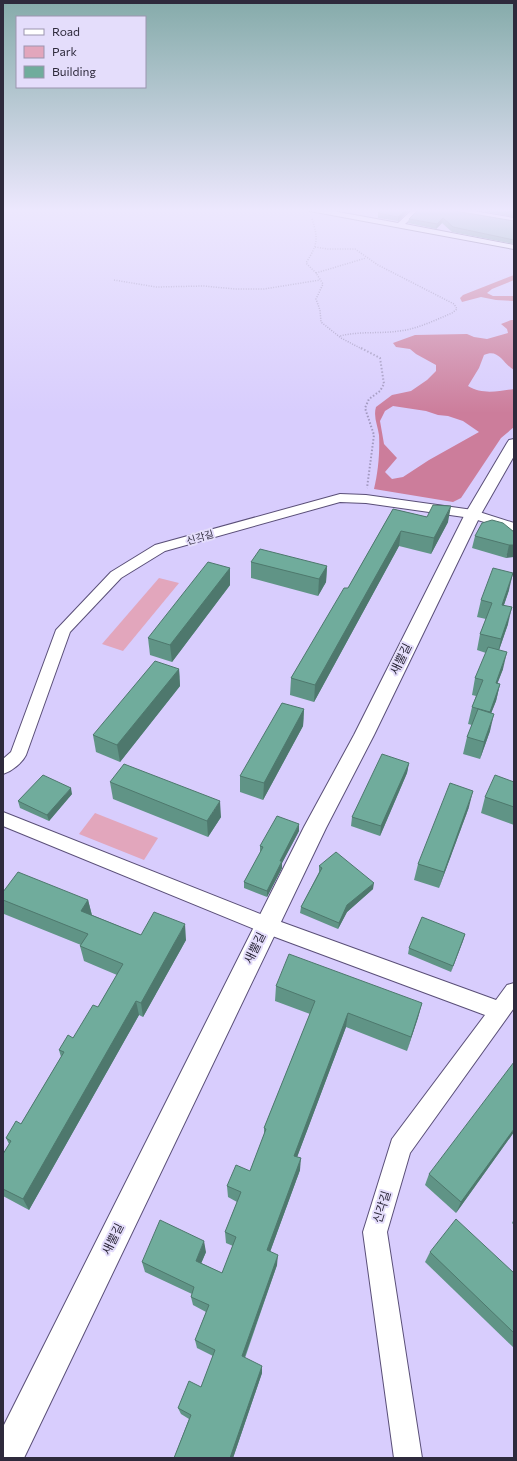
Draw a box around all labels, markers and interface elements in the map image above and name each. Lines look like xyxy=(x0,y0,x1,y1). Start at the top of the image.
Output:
legend xyxy=(16,16,146,88)
text: Road xyxy=(52,24,80,38)
text: Park xyxy=(52,44,78,58)
text: Building xyxy=(52,64,96,78)
street label: 신각길 xyxy=(185,527,215,547)
street label: 새뿔길 xyxy=(387,641,414,677)
street label: 새뿔길 xyxy=(241,930,268,966)
street label: 신각길 xyxy=(370,1189,393,1225)
street label: 새뿔길 xyxy=(99,1221,126,1257)

